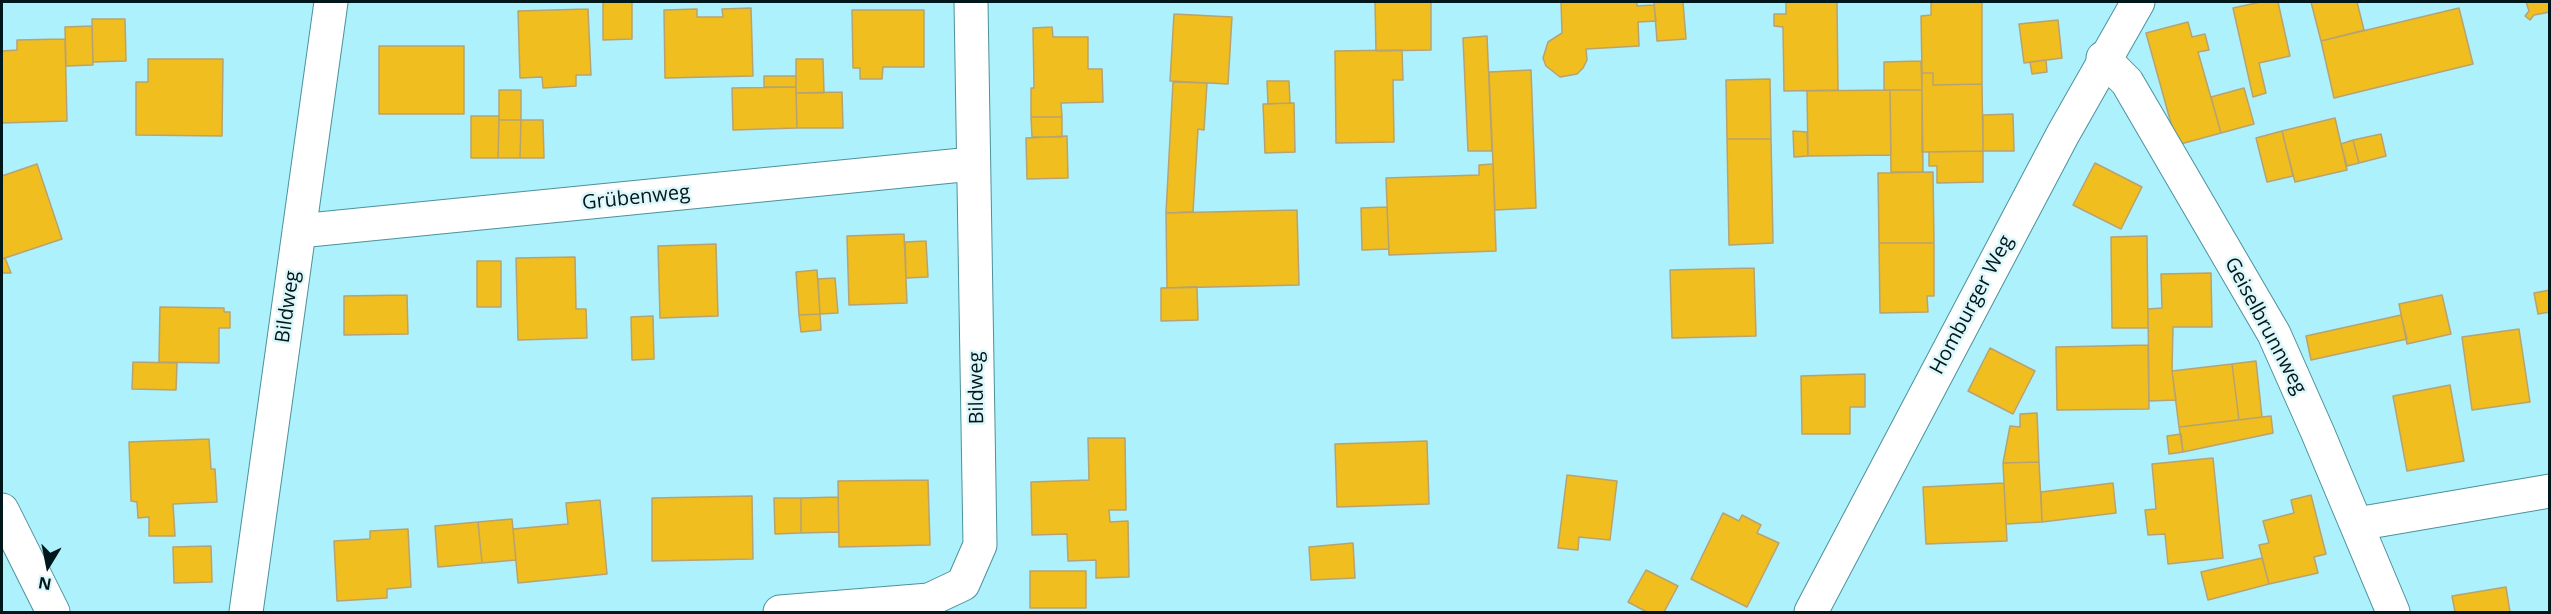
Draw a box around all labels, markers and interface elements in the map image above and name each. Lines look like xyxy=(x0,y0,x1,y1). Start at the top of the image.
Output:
street label: Grübenweg xyxy=(581,180,691,216)
street label: Homburger Weg xyxy=(1925,231,2019,379)
street label: Geiselbrunnweg xyxy=(2219,254,2311,398)
street label: Bildweg xyxy=(271,269,305,345)
street label: Bildweg xyxy=(964,351,990,425)
north arrow xyxy=(18,536,78,596)
text: N xyxy=(37,572,53,596)

